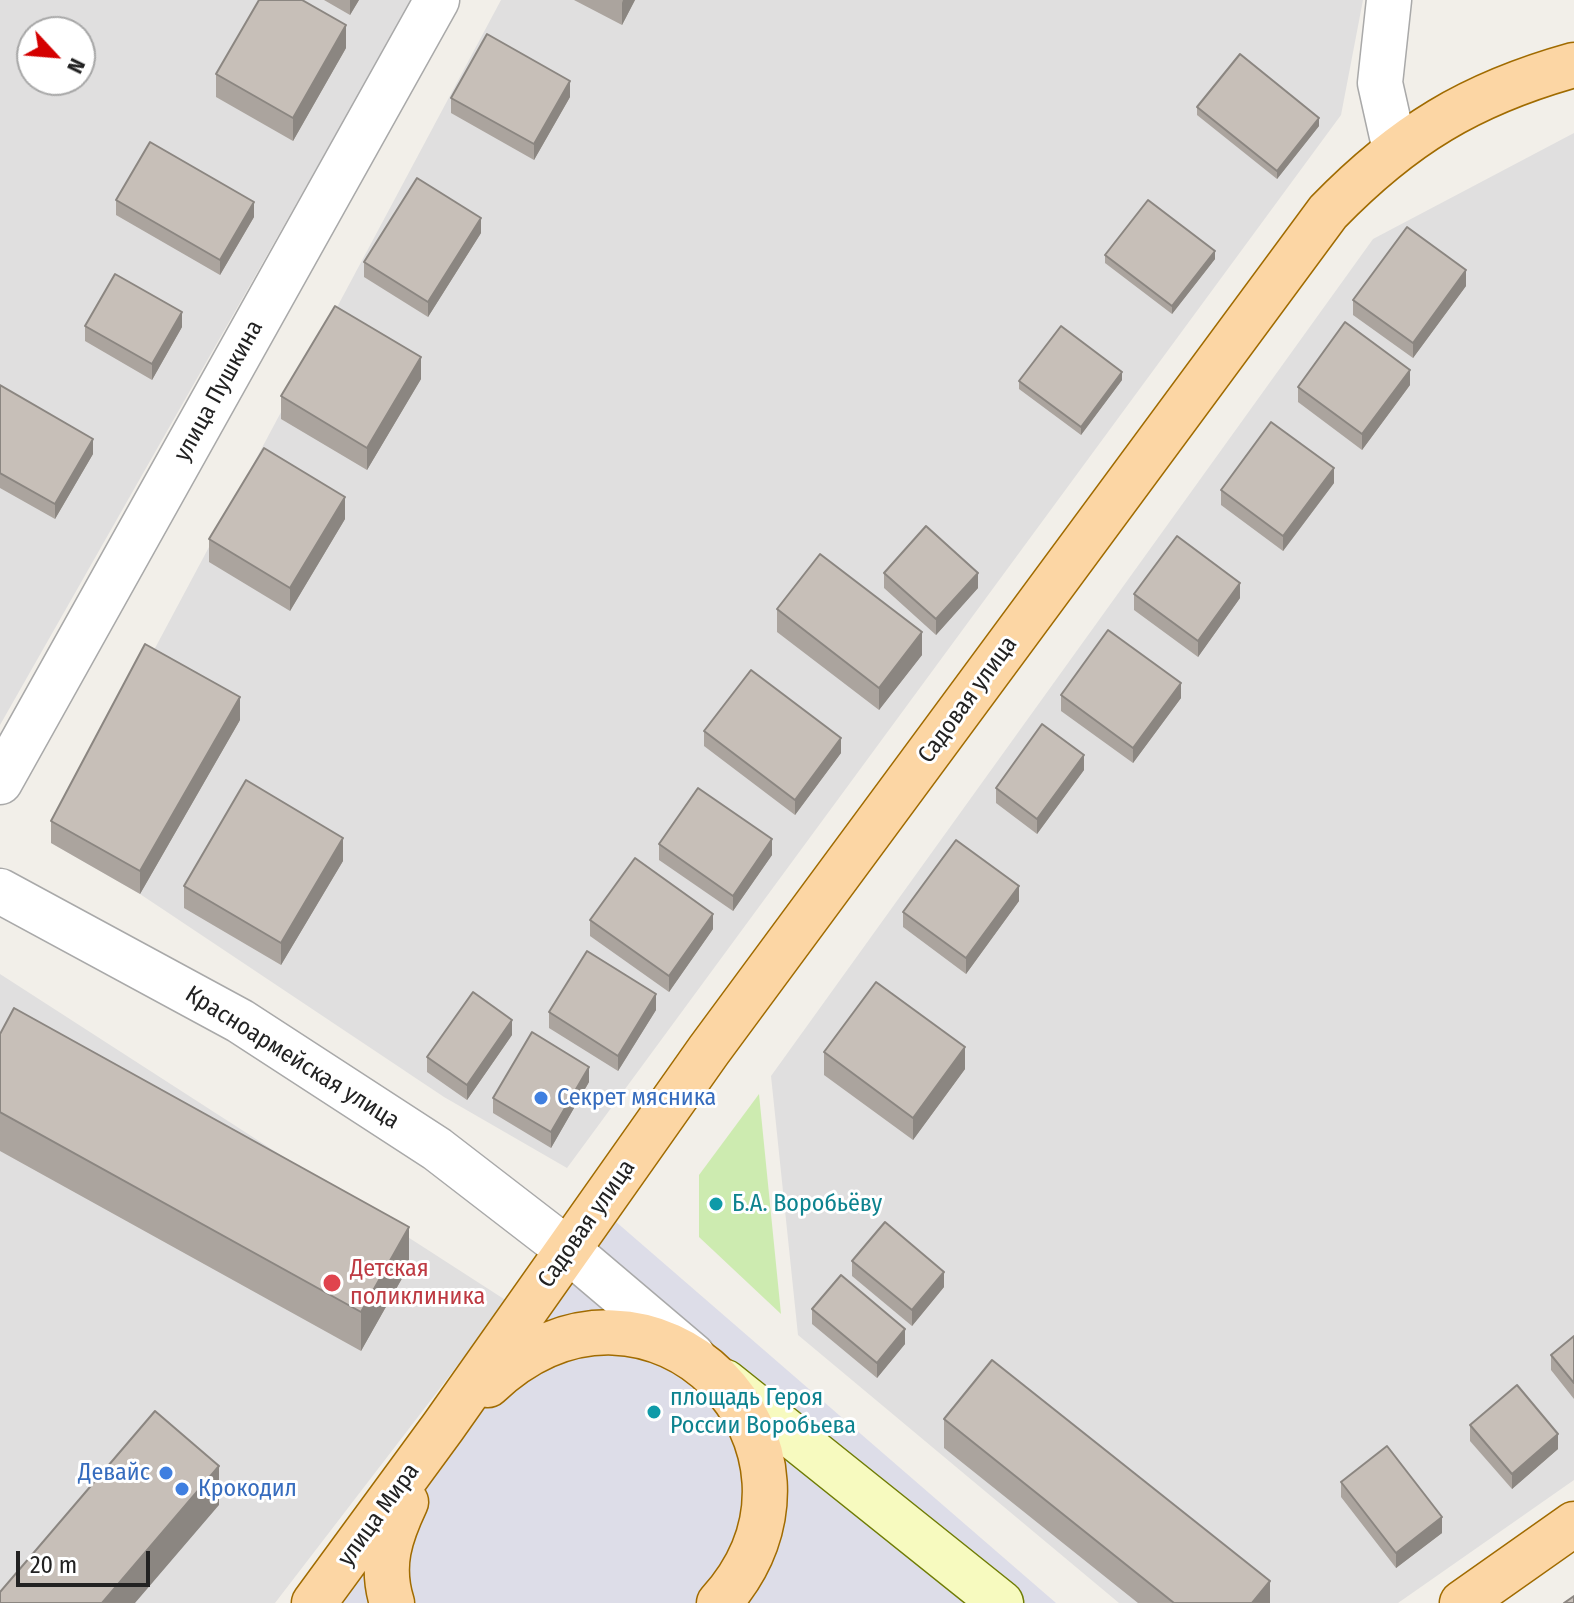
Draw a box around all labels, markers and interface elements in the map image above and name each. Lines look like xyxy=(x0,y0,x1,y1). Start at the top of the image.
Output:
north arrow xyxy=(16,16,96,96)
text: N xyxy=(61,54,91,78)
street label: улица Пушкина xyxy=(168,315,270,467)
street label: Садовая улица xyxy=(912,631,1024,769)
street label: Красноармейская улица xyxy=(180,980,404,1136)
place label: Секрет мясника xyxy=(557,1084,716,1112)
marker: Секрет мясника xyxy=(532,1089,550,1107)
street label: Садовая улица xyxy=(532,1154,642,1294)
place label: Б.А. Воробьёву xyxy=(732,1190,882,1218)
marker: Б.А. Воробьёву xyxy=(707,1195,725,1213)
place label: Детская поликлиника xyxy=(350,1255,485,1311)
marker: Детская поликлиника xyxy=(321,1272,343,1294)
place label: площадь Героя России Воробьева xyxy=(670,1384,856,1440)
marker: площадь Героя России Воробьева xyxy=(645,1403,663,1421)
street label: улица Мира xyxy=(332,1458,426,1572)
place label: Девайс xyxy=(78,1459,150,1487)
marker: Девайс xyxy=(157,1464,175,1482)
place label: Крокодил xyxy=(198,1475,297,1503)
marker: Крокодил xyxy=(173,1480,191,1498)
scale bar xyxy=(20,1535,154,1585)
text: 20 m xyxy=(30,1551,77,1579)

